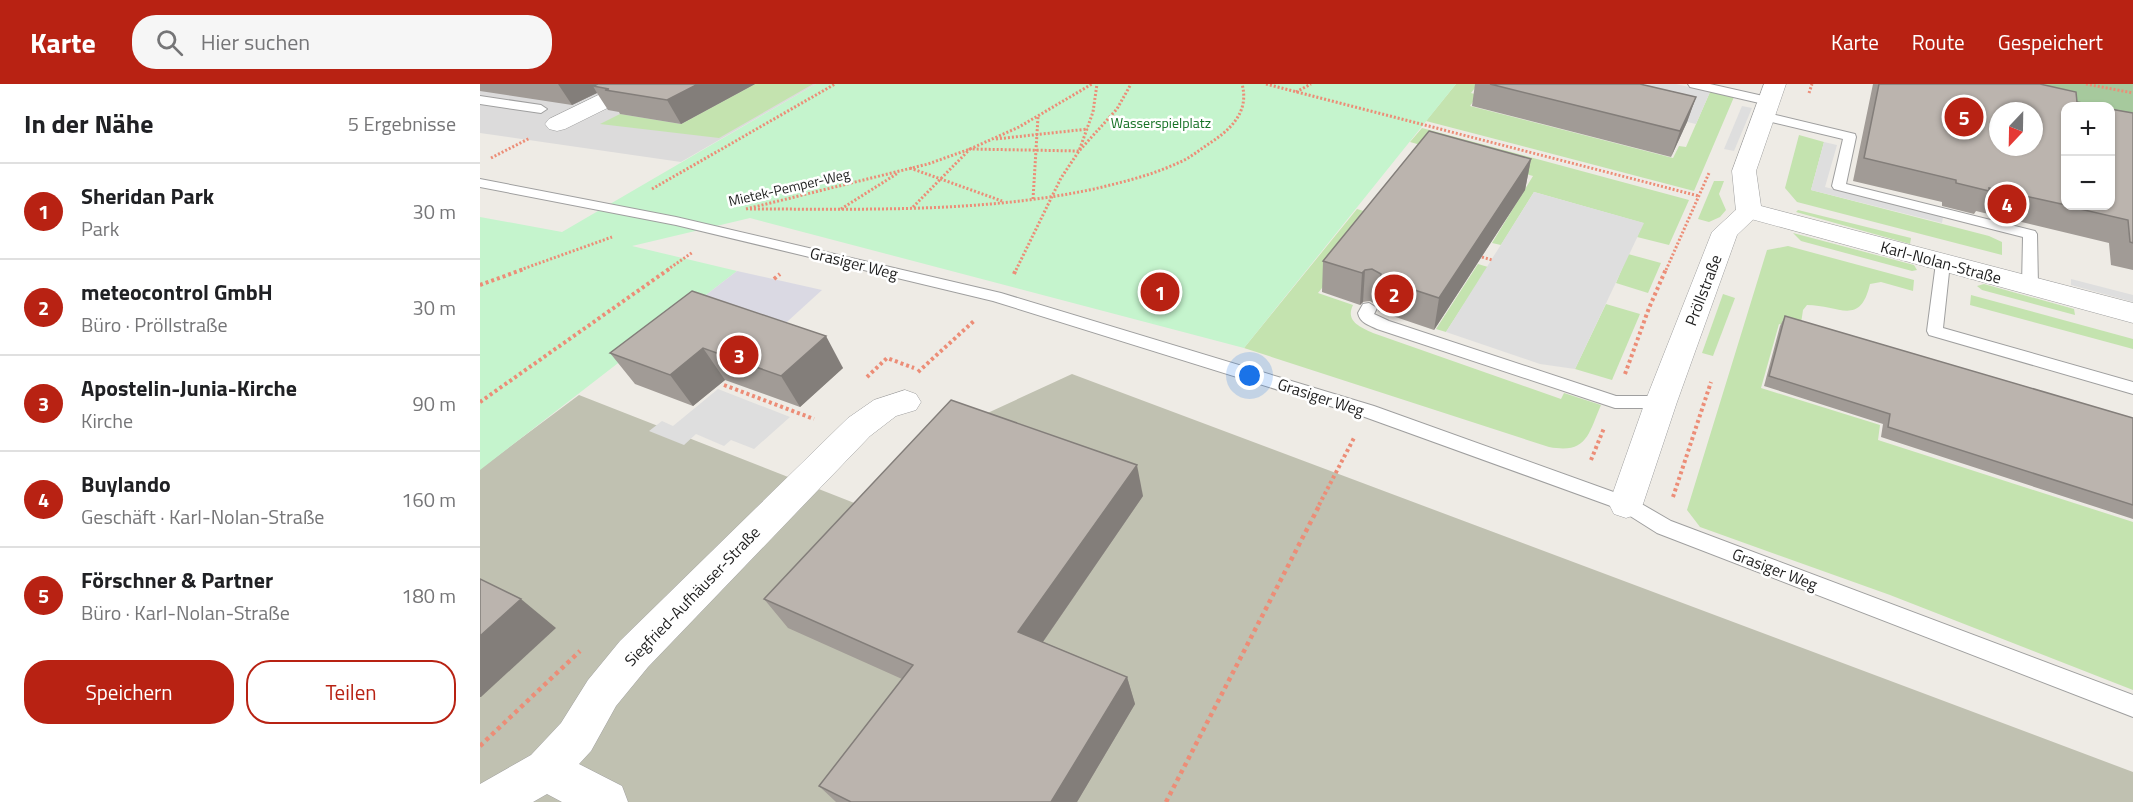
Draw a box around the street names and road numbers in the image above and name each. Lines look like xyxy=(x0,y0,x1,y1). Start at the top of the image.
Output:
street label: Mietek-Pemper-Weg xyxy=(726,163,852,211)
street label: Karl-Nolan-Straße xyxy=(1878,234,2004,290)
street label: Grasiger Weg xyxy=(807,240,901,286)
street label: Pröllstraße xyxy=(1678,251,1728,329)
street label: Grasiger Weg xyxy=(1275,372,1367,422)
street label: Siegfried-Aufhäuser-Straße xyxy=(619,521,765,671)
street label: Grasiger Weg xyxy=(1729,542,1821,596)

